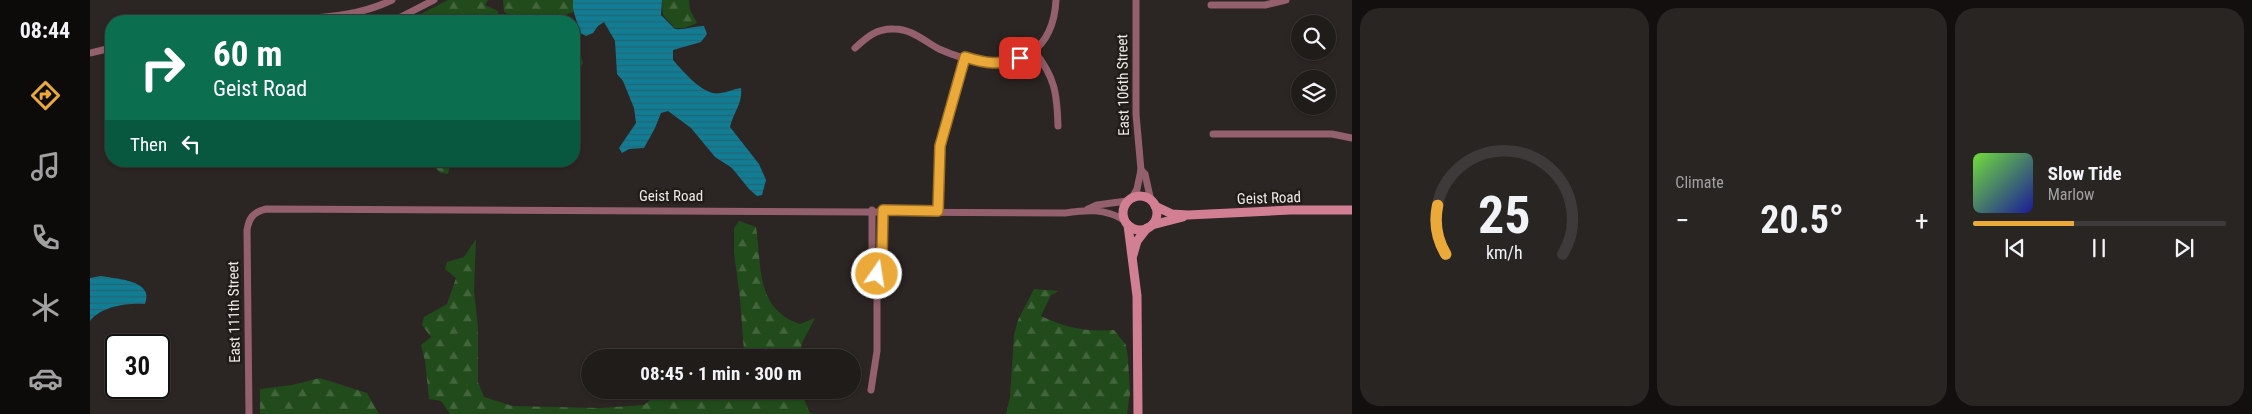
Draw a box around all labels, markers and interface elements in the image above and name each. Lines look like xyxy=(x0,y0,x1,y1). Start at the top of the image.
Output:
map controls xyxy=(1291,15,1336,115)
button: search xyxy=(1291,15,1336,60)
text: 08:44 xyxy=(20,18,70,43)
text: 60 m xyxy=(213,34,282,75)
street label: East 106th Street xyxy=(1113,34,1133,136)
icon: right xyxy=(130,35,195,100)
pin xyxy=(999,37,1041,79)
icon: arrive xyxy=(1006,44,1034,72)
button: layers xyxy=(1291,70,1336,115)
text: Geist Road xyxy=(213,76,307,101)
icon: directions xyxy=(28,78,63,113)
icon: left xyxy=(177,130,205,158)
text: Then xyxy=(130,133,167,156)
icon: music xyxy=(28,149,63,184)
text: Slow Tide xyxy=(2048,162,2122,185)
text: Climate xyxy=(1675,173,1724,192)
text: 25 xyxy=(1478,185,1531,246)
text: Marlow xyxy=(2048,185,2094,204)
street label: Geist Road xyxy=(639,187,703,205)
street label: Geist Road xyxy=(1237,188,1301,208)
text: 20.5° xyxy=(1760,198,1844,242)
text: − xyxy=(1675,204,1689,237)
text: + xyxy=(1915,204,1929,237)
icon: phone xyxy=(28,220,63,255)
icon: previous xyxy=(2001,234,2029,262)
icon: pause xyxy=(2085,234,2113,262)
icon: next xyxy=(2170,234,2198,262)
text: km/h xyxy=(1486,242,1523,263)
position arrow xyxy=(850,247,902,299)
street label: East 111th Street xyxy=(224,261,244,363)
icon: climate xyxy=(28,290,63,325)
speed limit sign: 30 xyxy=(105,334,170,399)
icon: car xyxy=(28,361,63,396)
text: 08:45 · 1 min · 300 m xyxy=(640,362,802,385)

